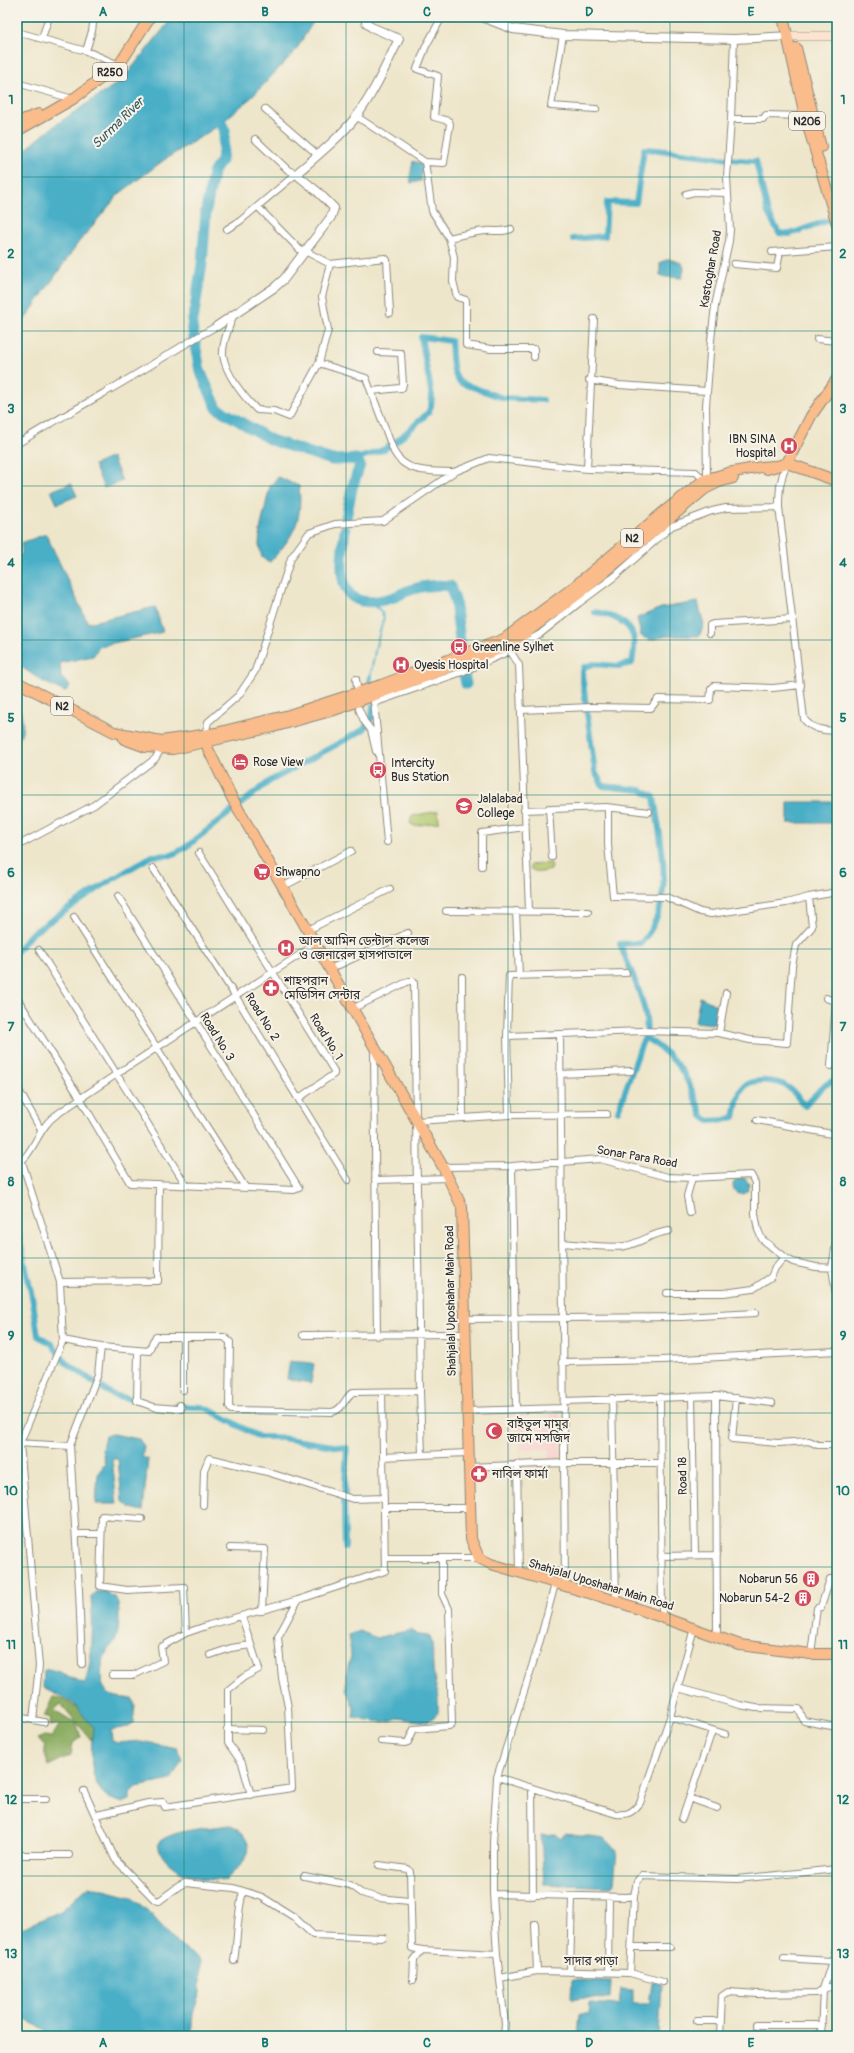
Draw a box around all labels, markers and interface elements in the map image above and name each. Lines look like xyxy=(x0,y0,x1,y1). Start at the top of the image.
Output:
text: A xyxy=(99,4,108,20)
text: B xyxy=(261,4,269,20)
text: C xyxy=(423,4,431,20)
text: D xyxy=(585,4,593,20)
text: E xyxy=(748,4,755,20)
road number: R250 xyxy=(93,63,127,81)
text: 1 xyxy=(8,92,14,108)
text: 1 xyxy=(840,92,846,108)
water label: Surma River xyxy=(89,93,149,152)
road number: N206 xyxy=(789,112,825,130)
street label: Kastoghar Road xyxy=(697,229,725,309)
text: 2 xyxy=(7,246,15,262)
text: 2 xyxy=(839,246,847,262)
text: 3 xyxy=(7,401,15,417)
text: 3 xyxy=(839,401,847,417)
place label: IBN SINA Hospital xyxy=(729,432,776,461)
hospital icon: IBN SINA Hospital xyxy=(779,436,799,456)
road number: N2 xyxy=(621,529,643,547)
text: 4 xyxy=(7,555,15,571)
text: 4 xyxy=(839,555,847,571)
bus stop icon: Greenline Sylhet xyxy=(449,637,469,657)
place label: Greenline Sylhet xyxy=(472,640,554,655)
hospital icon: Oyesis Hospital xyxy=(391,655,411,675)
place label: Oyesis Hospital xyxy=(414,658,489,673)
road number: N2 xyxy=(51,697,73,715)
text: 5 xyxy=(7,710,15,726)
text: 5 xyxy=(839,710,847,726)
hotel icon: Rose View xyxy=(230,752,250,772)
place label: Rose View xyxy=(253,755,304,770)
place label: Intercity Bus Station xyxy=(391,756,449,785)
bus stop icon: Intercity Bus Station xyxy=(368,760,388,780)
place label: Jalalabad College xyxy=(477,792,523,821)
school or university icon: Jalalabad College xyxy=(454,796,474,816)
supermarket icon: Shwapno xyxy=(252,862,272,882)
text: 6 xyxy=(7,865,15,881)
place label: Shwapno xyxy=(275,865,321,880)
text: 6 xyxy=(839,865,847,881)
place label: আল আমিন ডেন্টাল কলেজ ও জেনারেল হাসপাতালে xyxy=(298,933,430,963)
hospital icon: আল আমিন ডেন্টাল কলেজ ও জেনারেল হাসপাতালে xyxy=(276,938,296,958)
place label: শাহপরান মেডিসিন সেন্টার xyxy=(283,974,361,1003)
pharmacy icon: শাহপরান মেডিসিন সেন্টার xyxy=(261,978,281,998)
street label: Road No. 2 xyxy=(241,990,283,1044)
street label: Road No. 3 xyxy=(196,1010,238,1064)
street label: Road No. 1 xyxy=(306,1011,346,1063)
text: 7 xyxy=(8,1019,15,1035)
text: 7 xyxy=(840,1019,847,1035)
street label: Sonar Para Road xyxy=(596,1143,679,1171)
text: 8 xyxy=(8,1174,15,1190)
text: 8 xyxy=(840,1174,847,1190)
street label: Shahjalal Uposhahar Main Road xyxy=(442,1225,460,1377)
text: 9 xyxy=(8,1328,15,1344)
text: 9 xyxy=(840,1328,847,1344)
place label: বাইতুল মামুর জামে মসজিদ xyxy=(506,1416,570,1446)
mosque icon: বাইতুল মামুর জামে মসজিদ xyxy=(484,1421,504,1441)
street label: Road 18 xyxy=(675,1457,691,1495)
pharmacy icon: নাবিল ফার্মা xyxy=(469,1464,489,1484)
place label: নাবিল ফার্মা xyxy=(491,1466,549,1482)
text: 10 xyxy=(4,1483,18,1499)
text: 10 xyxy=(836,1483,850,1499)
street label: Shahjalal Uposhahar Main Road xyxy=(526,1556,676,1614)
building icon: Nobarun 56 xyxy=(801,1569,821,1589)
place label: Nobarun 56 xyxy=(739,1572,798,1587)
building icon: Nobarun 54-2 xyxy=(793,1588,813,1608)
place label: Nobarun 54-2 xyxy=(719,1591,790,1606)
text: 11 xyxy=(6,1637,16,1653)
text: 11 xyxy=(838,1637,848,1653)
text: 12 xyxy=(5,1792,17,1808)
text: 12 xyxy=(837,1792,849,1808)
text: 13 xyxy=(5,1946,17,1962)
text: 13 xyxy=(837,1946,849,1962)
street label: সাদার পাড়া xyxy=(563,1954,619,1969)
text: A xyxy=(99,2035,108,2051)
text: B xyxy=(261,2035,269,2051)
text: C xyxy=(423,2035,431,2051)
text: D xyxy=(585,2035,593,2051)
text: E xyxy=(748,2035,755,2051)

